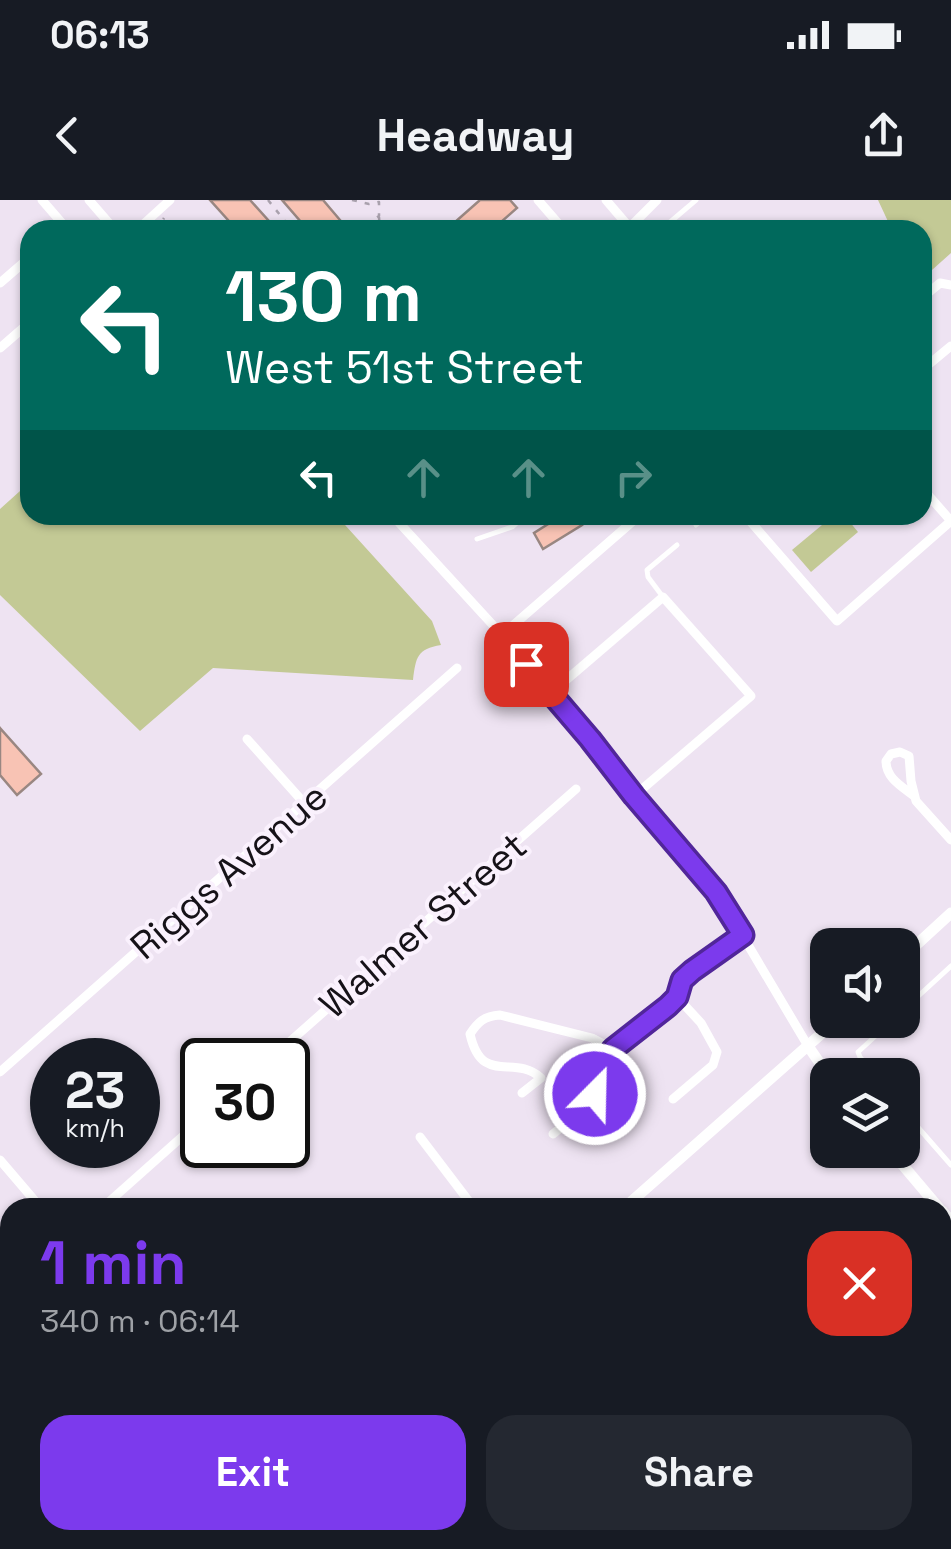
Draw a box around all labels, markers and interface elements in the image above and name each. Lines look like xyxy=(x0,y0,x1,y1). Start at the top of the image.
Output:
text: 06:13 xyxy=(50,11,150,59)
text: Headway xyxy=(376,107,575,164)
icon: back xyxy=(40,108,95,163)
icon: share xyxy=(856,108,911,163)
text: 130 m xyxy=(225,252,422,341)
icon: left xyxy=(60,260,190,390)
text: West 51st Street xyxy=(225,339,584,396)
icon: left xyxy=(291,450,346,505)
icon: ahead xyxy=(396,450,451,505)
icon: ahead xyxy=(501,450,556,505)
icon: right xyxy=(606,450,661,505)
pin xyxy=(484,622,569,707)
icon: arrive xyxy=(499,637,554,692)
street label: Riggs Avenue xyxy=(121,772,337,970)
street label: Walmer Street xyxy=(309,822,537,1028)
map controls xyxy=(810,928,920,1168)
button: sound xyxy=(810,928,920,1038)
speed limit sign: 30 xyxy=(180,1038,310,1168)
position arrow xyxy=(543,1042,647,1146)
button: layers xyxy=(810,1058,920,1168)
text: 23 xyxy=(65,1059,125,1123)
text: km/h xyxy=(65,1112,125,1144)
text: 1 min xyxy=(40,1225,187,1302)
button: close xyxy=(807,1231,912,1336)
text: 340 m · 06:14 xyxy=(40,1301,240,1341)
button: Exit xyxy=(40,1415,466,1530)
button: Share xyxy=(486,1415,912,1530)

